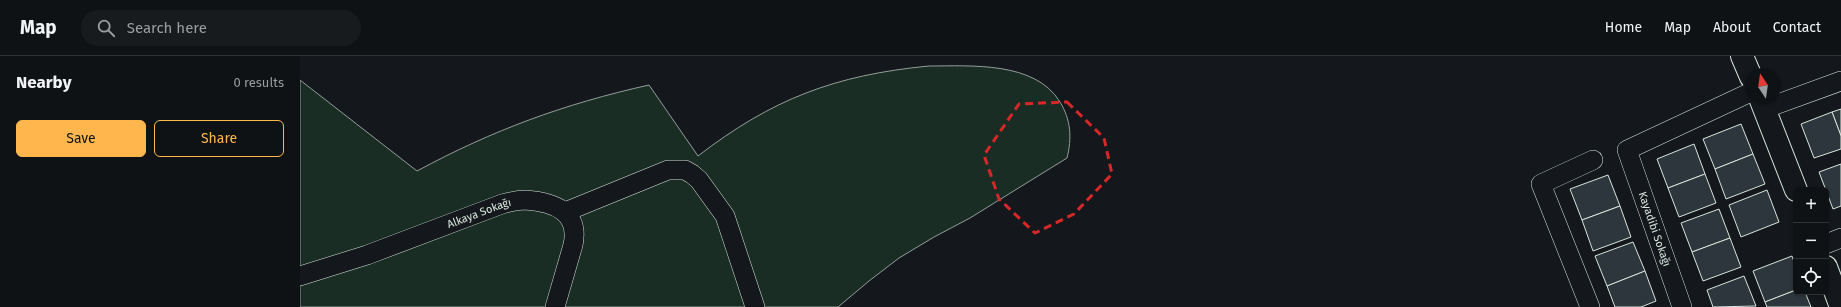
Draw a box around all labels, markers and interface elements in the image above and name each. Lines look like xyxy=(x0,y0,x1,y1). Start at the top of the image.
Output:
search box xyxy=(81,10,361,46)
text: Map xyxy=(20,16,57,39)
icon: search xyxy=(95,17,117,39)
text: Search here xyxy=(127,19,207,37)
text: Home xyxy=(1605,19,1642,36)
text: Map xyxy=(1664,19,1691,36)
text: About xyxy=(1713,19,1751,36)
text: Contact xyxy=(1773,19,1821,36)
north arrow xyxy=(1745,68,1781,104)
text: Nearby xyxy=(16,72,71,93)
text: 0 results xyxy=(233,75,284,90)
button: Save xyxy=(16,120,146,157)
button: Share xyxy=(154,120,284,157)
map controls xyxy=(1793,187,1829,295)
button: + xyxy=(1793,187,1829,223)
street label: Kayadibi Sokağı xyxy=(1636,190,1673,268)
street label: Alkaya Sokağı xyxy=(445,196,512,231)
button: − xyxy=(1793,223,1829,259)
button: locate xyxy=(1793,259,1829,295)

